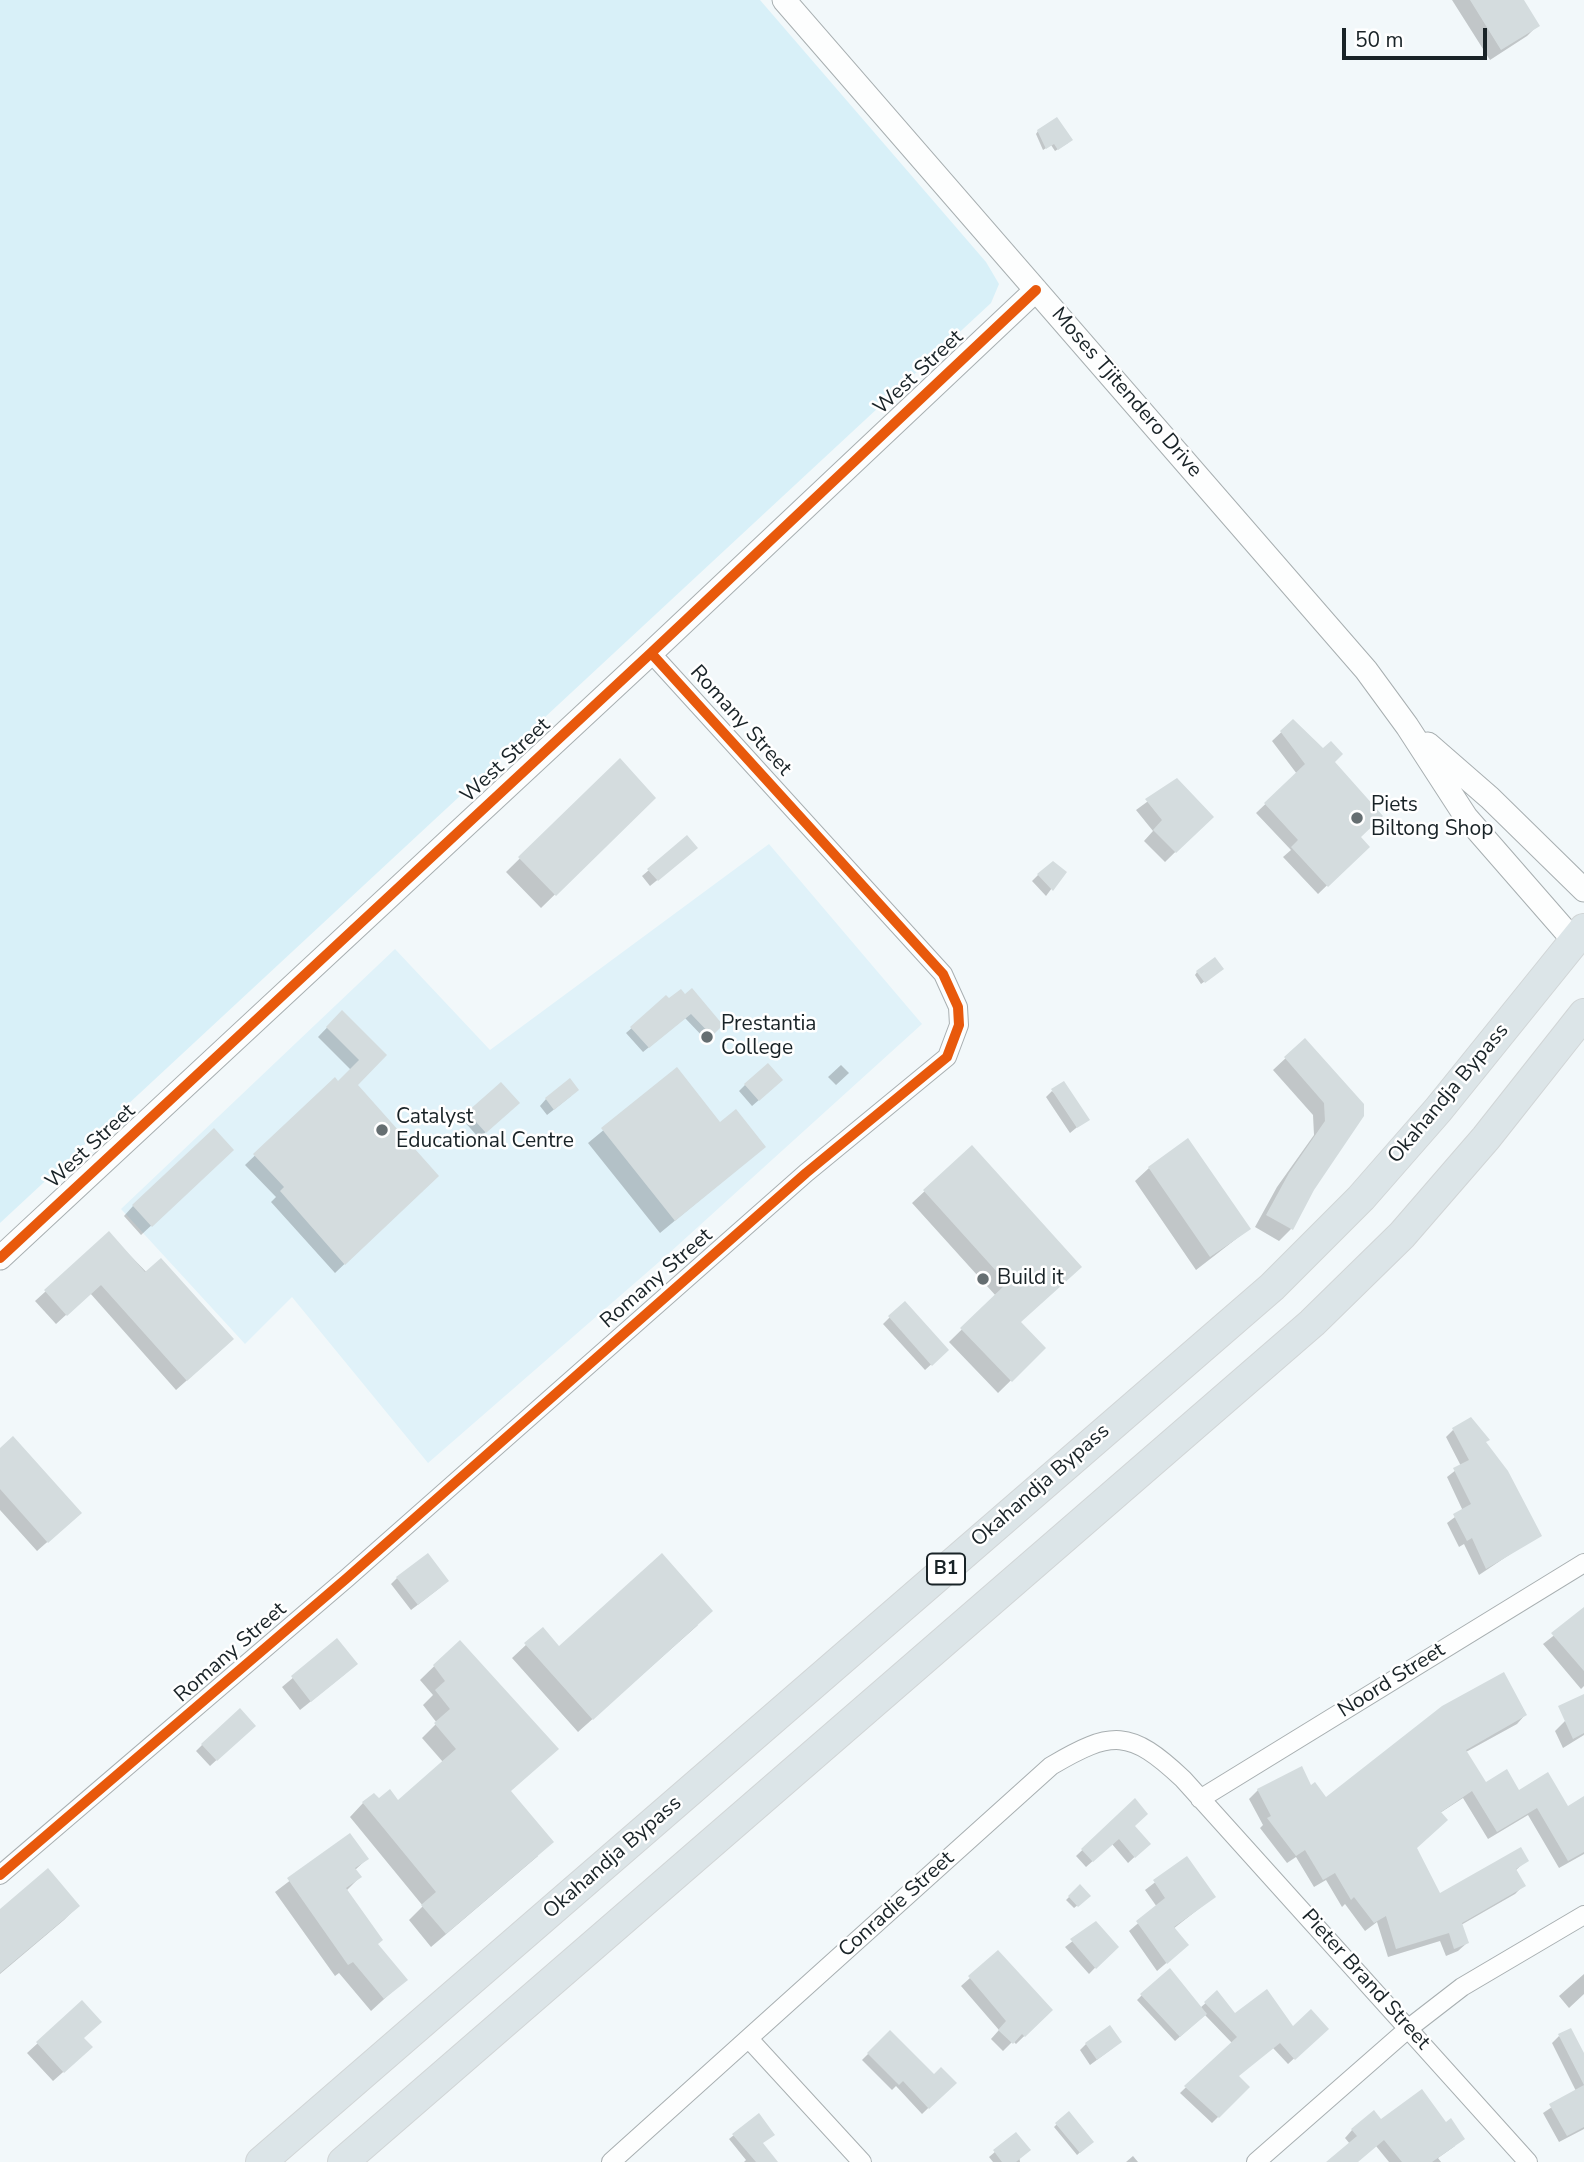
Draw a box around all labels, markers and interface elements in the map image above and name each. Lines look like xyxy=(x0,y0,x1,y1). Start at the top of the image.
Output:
scale bar xyxy=(1346,14,1491,58)
text: 50 m xyxy=(1355,26,1404,54)
street label: Moses Tjitendero Drive xyxy=(1045,303,1207,483)
street label: West Street xyxy=(869,325,969,421)
street label: Romany Street xyxy=(684,661,796,781)
street label: West Street xyxy=(456,713,556,809)
place label: Piets Biltong Shop xyxy=(1371,793,1493,843)
marker: Piets Biltong Shop xyxy=(1349,810,1365,826)
place label: Prestantia College xyxy=(721,1012,816,1062)
street label: Okahandja Bypass xyxy=(1383,1019,1515,1169)
marker: Prestantia College xyxy=(699,1029,715,1045)
street label: West Street xyxy=(41,1099,141,1195)
place label: Catalyst Educational Centre xyxy=(396,1105,574,1155)
marker: Catalyst Educational Centre xyxy=(374,1122,390,1138)
street label: Romany Street xyxy=(596,1224,718,1334)
place label: Build it xyxy=(997,1266,1064,1292)
marker: Build it xyxy=(975,1271,991,1287)
street label: Okahandja Bypass xyxy=(967,1419,1115,1553)
road number: B1 xyxy=(927,1554,965,1584)
street label: Romany Street xyxy=(170,1598,292,1708)
street label: Noord Street xyxy=(1334,1638,1450,1724)
street label: Okahandja Bypass xyxy=(539,1791,687,1925)
street label: Conradie Street xyxy=(834,1847,960,1963)
street label: Pieter Brand Street xyxy=(1295,1905,1435,2055)

